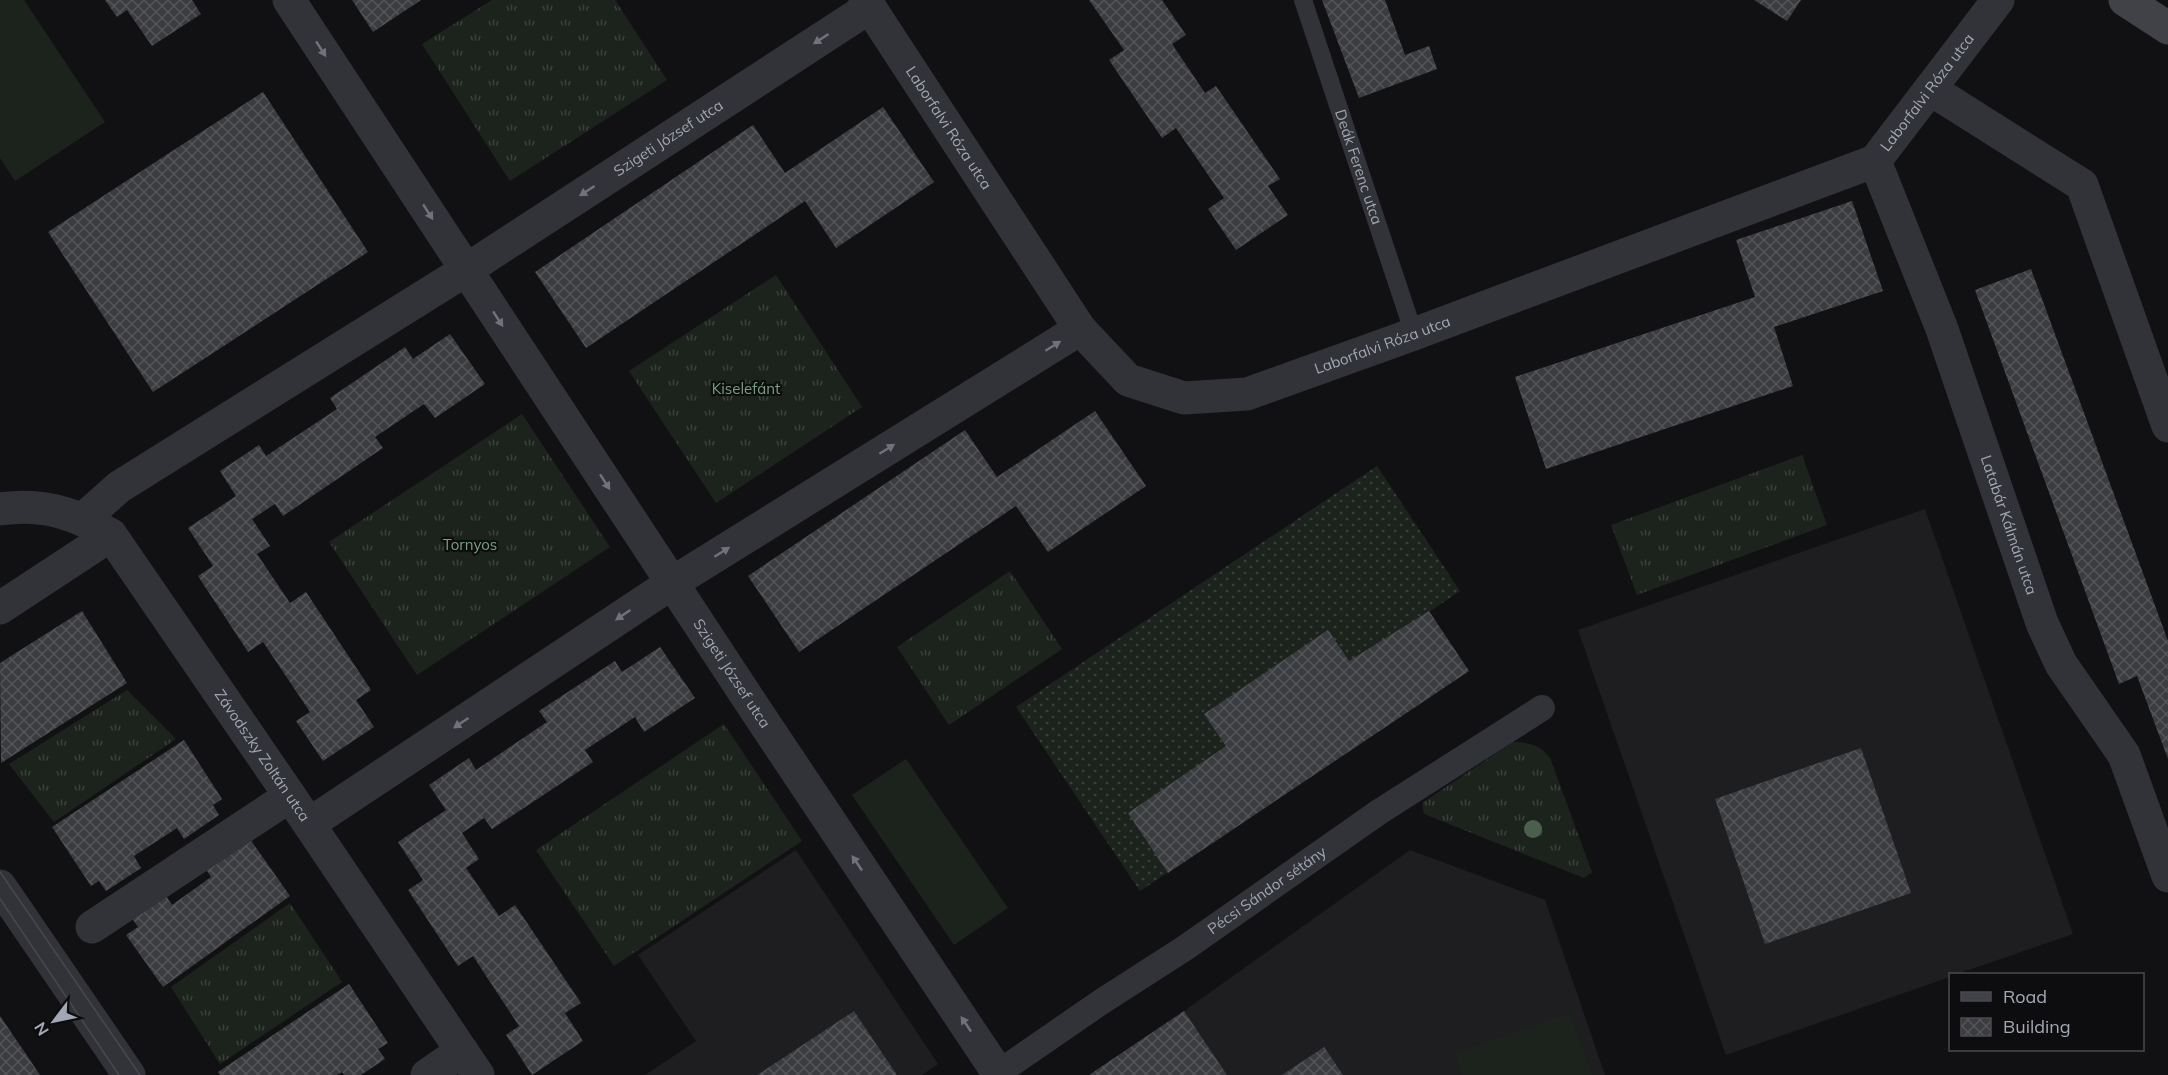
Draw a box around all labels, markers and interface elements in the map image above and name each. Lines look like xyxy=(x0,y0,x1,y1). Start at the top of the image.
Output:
street label: Laborfalvi Róza utca xyxy=(1876,30,1978,155)
one-way arrow xyxy=(813,34,829,45)
one-way arrow xyxy=(315,41,326,57)
street label: Laborfalvi Róza utca xyxy=(902,63,996,193)
street label: Szigeti József utca xyxy=(610,95,726,180)
street label: Deák Ferenc utca xyxy=(1331,107,1387,227)
one-way arrow xyxy=(579,186,595,197)
one-way arrow xyxy=(422,204,433,220)
one-way arrow xyxy=(492,311,503,327)
street label: Laborfalvi Róza utca xyxy=(1312,311,1453,378)
one-way arrow xyxy=(1045,340,1061,351)
park label: Kiselefánt xyxy=(712,379,780,398)
one-way arrow xyxy=(879,444,895,455)
street label: Latabár Kálmán utca xyxy=(1977,453,2042,597)
one-way arrow xyxy=(600,474,611,490)
park label: Tornyos xyxy=(443,535,497,554)
one-way arrow xyxy=(714,547,730,558)
one-way arrow xyxy=(615,610,632,621)
street label: Szigeti József utca xyxy=(689,615,775,731)
street label: Závodszky Zoltán utca xyxy=(211,686,314,825)
one-way arrow xyxy=(453,717,469,728)
street label: Pécsi Sándor sétány xyxy=(1204,842,1330,938)
one-way arrow xyxy=(851,855,863,871)
legend xyxy=(1949,973,2144,1051)
text: Road xyxy=(2003,985,2047,1008)
north arrow xyxy=(24,991,84,1051)
text: Building xyxy=(2003,1015,2071,1038)
one-way arrow xyxy=(960,1017,972,1033)
text: N xyxy=(30,1019,53,1039)

